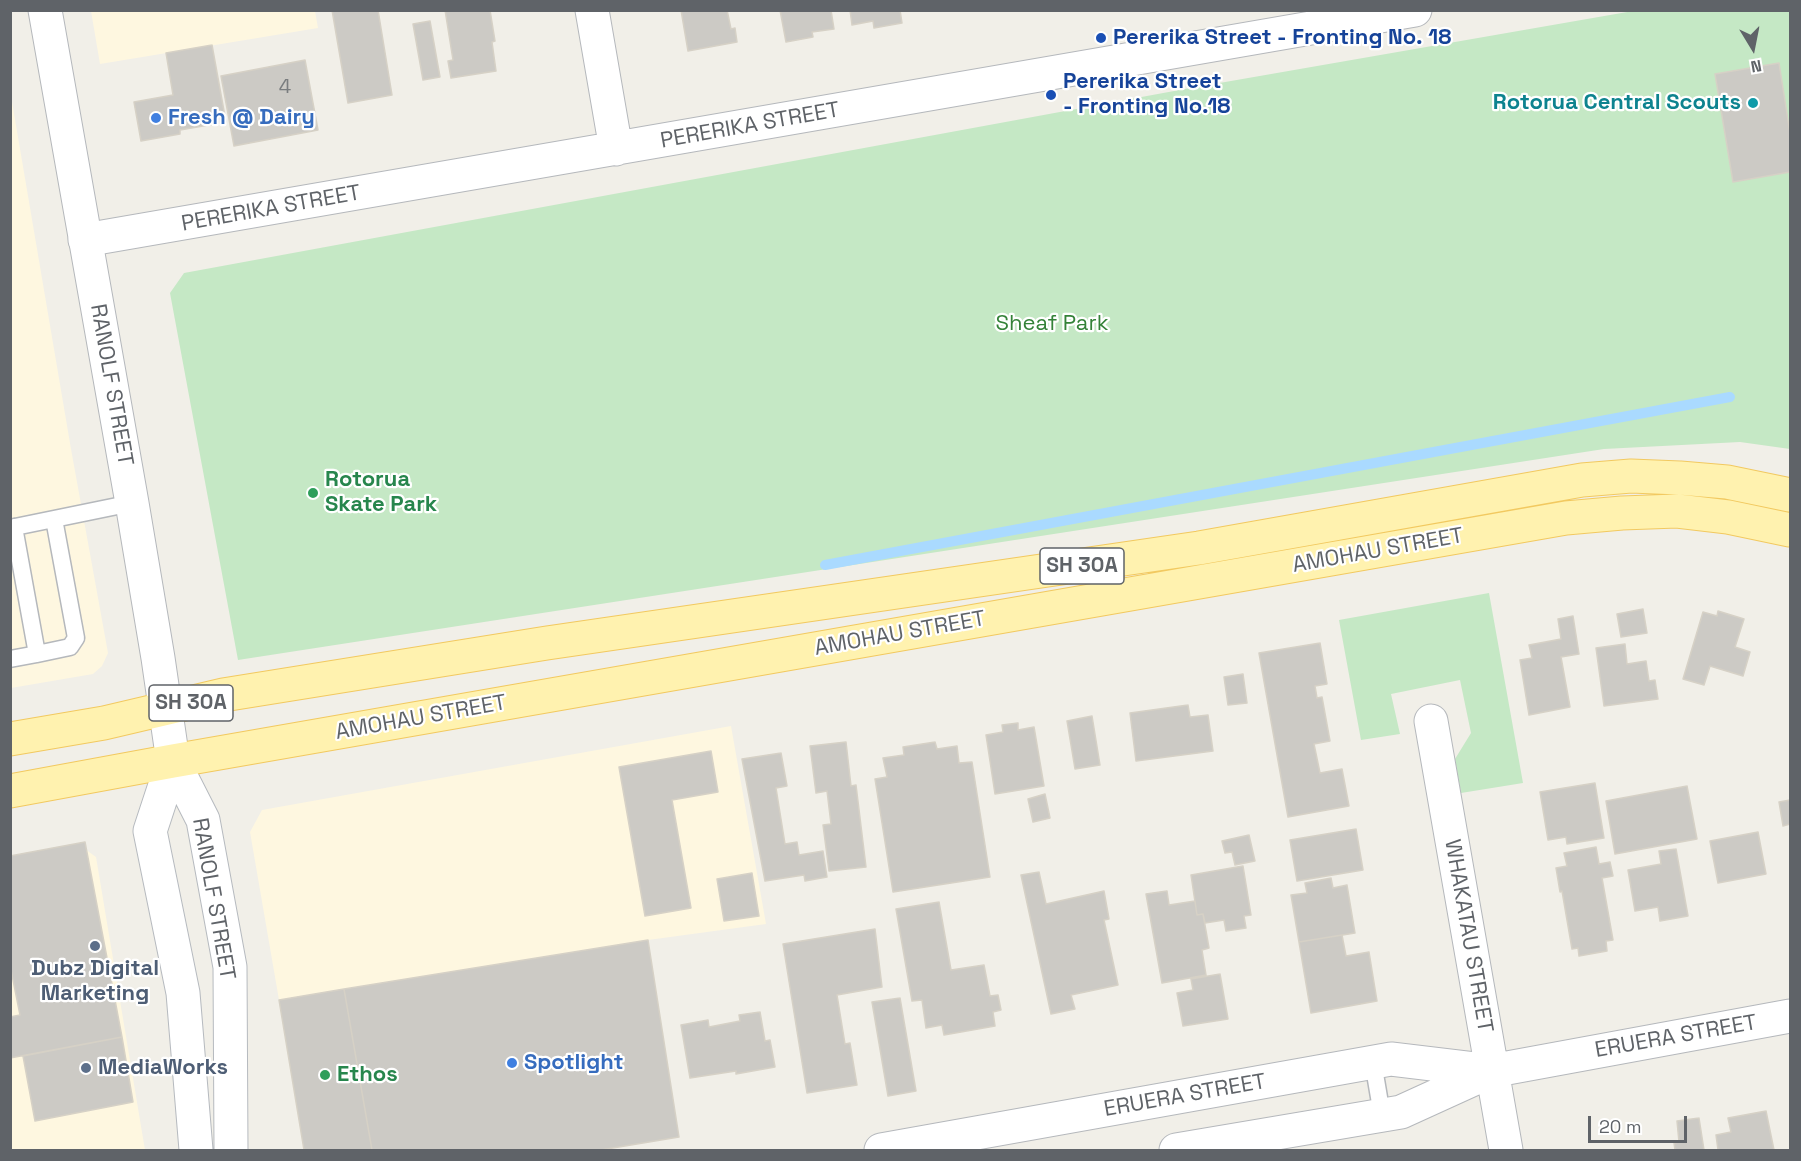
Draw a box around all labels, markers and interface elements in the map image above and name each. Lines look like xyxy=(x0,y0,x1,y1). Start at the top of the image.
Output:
north arrow xyxy=(1723,18,1783,78)
place label: Pererika Street - Fronting No. 18 xyxy=(1113,25,1451,51)
marker: Pererika Street - Fronting No. 18 xyxy=(1094,31,1108,45)
text: N xyxy=(1749,55,1763,77)
place label: Pererika Street - Fronting No.18 xyxy=(1063,69,1231,120)
house number: 4 xyxy=(279,76,291,100)
marker: Pererika Street - Fronting No.18 xyxy=(1044,88,1058,102)
place label: Rotorua Central Scouts xyxy=(1493,90,1741,116)
marker: Rotorua Central Scouts xyxy=(1746,96,1760,110)
street label: PERERIKA STREET xyxy=(658,97,842,155)
place label: Fresh @ Dairy xyxy=(168,105,315,131)
marker: Fresh @ Dairy xyxy=(149,111,163,125)
street label: PERERIKA STREET xyxy=(179,180,363,238)
street label: RANOLF STREET xyxy=(84,302,138,468)
park label: Sheaf Park xyxy=(995,311,1109,337)
place label: Rotorua Skate Park xyxy=(325,467,437,518)
marker: Rotorua Skate Park xyxy=(306,486,320,500)
street label: AMOHAU STREET xyxy=(1290,523,1466,579)
road number: SH 30A xyxy=(1040,548,1124,584)
street label: AMOHAU STREET xyxy=(812,606,988,662)
road number: SH 30A xyxy=(149,685,233,721)
street label: AMOHAU STREET xyxy=(333,690,509,746)
street label: RANOLF STREET xyxy=(186,816,240,982)
street label: WHAKATAU STREET xyxy=(1438,837,1498,1035)
marker: Dubz Digital Marketing xyxy=(88,939,102,953)
place label: Dubz Digital Marketing xyxy=(31,956,159,1008)
street label: ERUERA STREET xyxy=(1593,1010,1759,1064)
place label: Spotlight xyxy=(524,1050,624,1076)
place label: MediaWorks xyxy=(98,1055,228,1081)
marker: Spotlight xyxy=(505,1056,519,1070)
marker: MediaWorks xyxy=(79,1061,93,1075)
place label: Ethos xyxy=(337,1062,398,1088)
marker: Ethos xyxy=(318,1068,332,1082)
street label: ERUERA STREET xyxy=(1102,1069,1268,1123)
scale bar xyxy=(1591,1104,1690,1142)
text: 20 m xyxy=(1599,1115,1642,1138)

